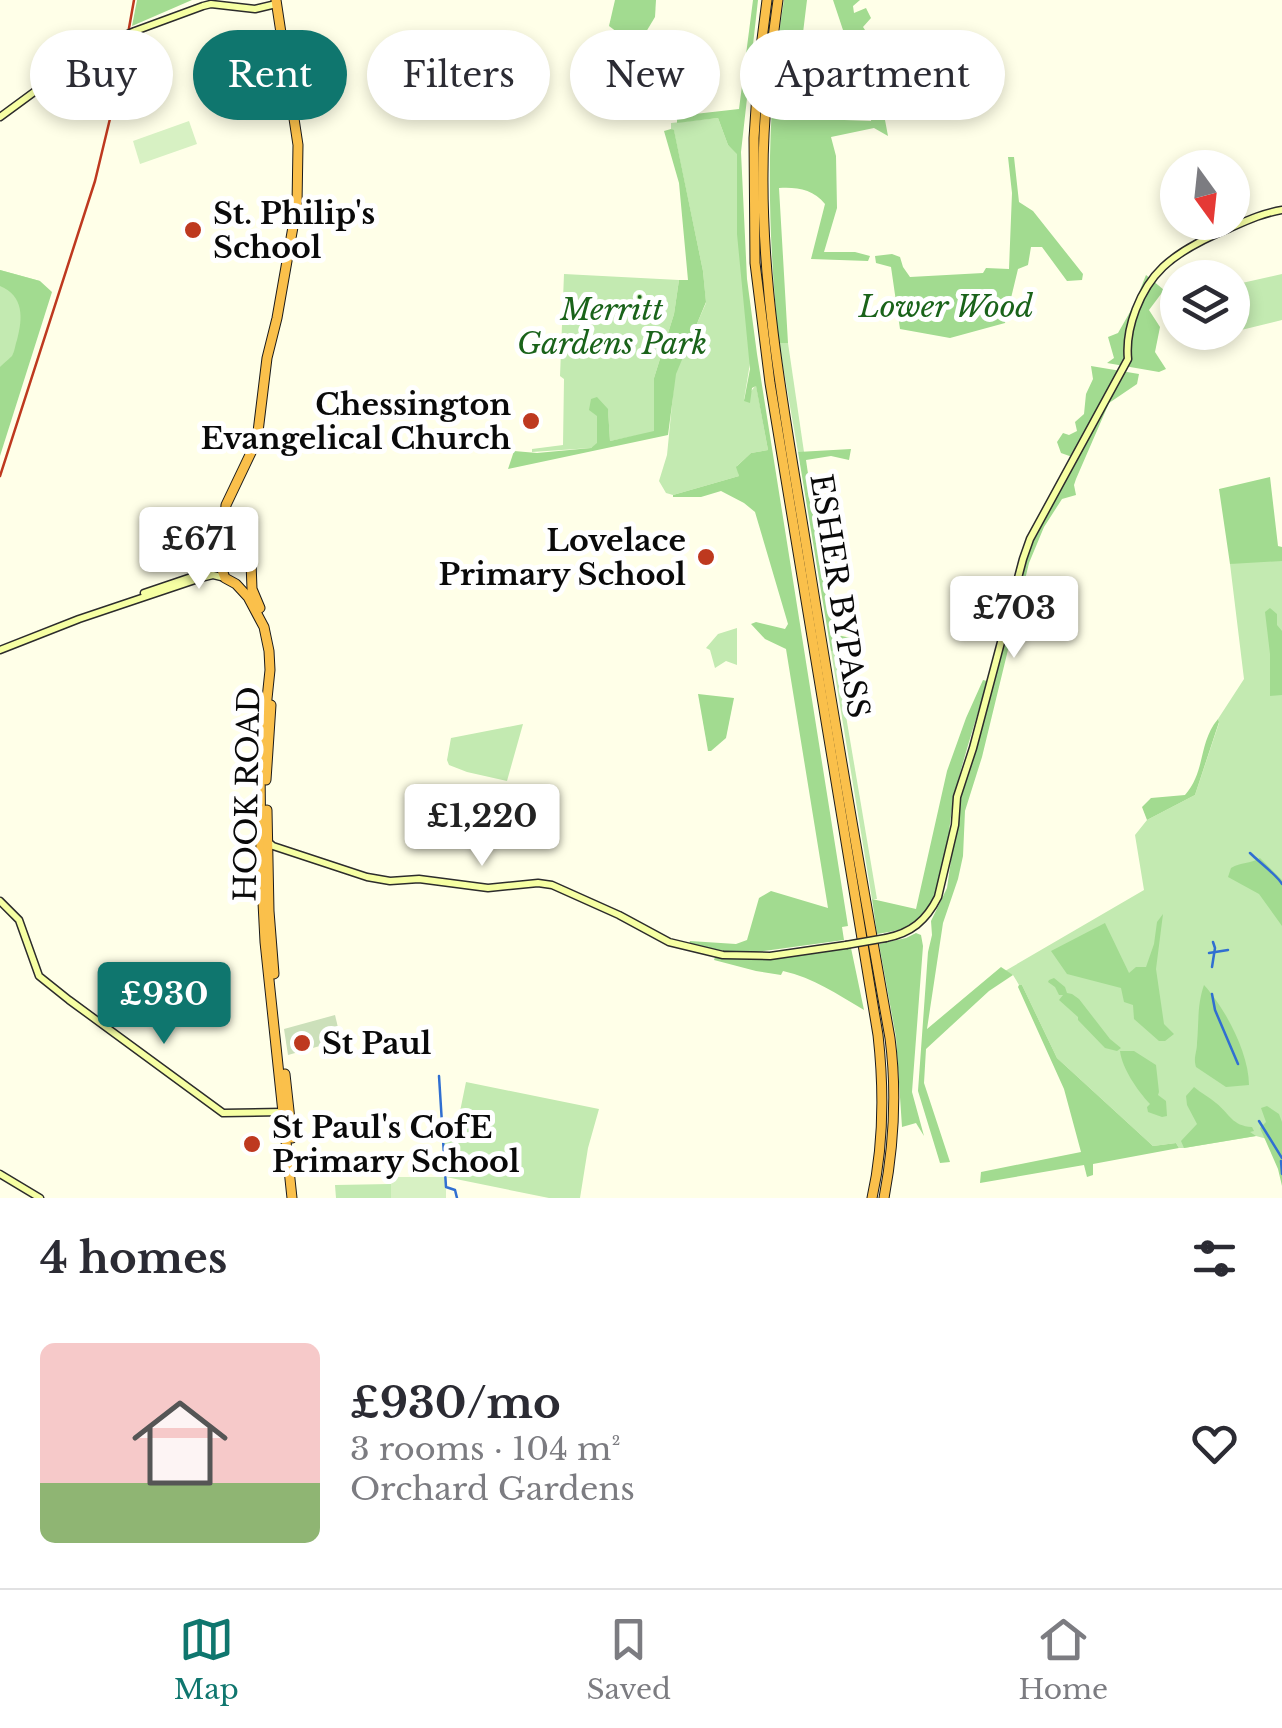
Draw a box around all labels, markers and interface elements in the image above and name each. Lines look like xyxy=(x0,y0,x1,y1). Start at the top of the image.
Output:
chip: Buy xyxy=(30,30,173,120)
chip: Rent xyxy=(193,30,347,120)
chip: Filters xyxy=(367,30,550,120)
chip: New xyxy=(570,30,720,120)
chip: Apartment xyxy=(740,30,1005,120)
north arrow xyxy=(1160,150,1250,240)
map controls xyxy=(1160,150,1250,350)
place label: St. Philip's School xyxy=(213,195,375,266)
marker: St. Philip's School xyxy=(182,219,204,241)
button: layers xyxy=(1160,260,1250,350)
park label: Lower Wood xyxy=(858,288,1033,325)
park label: Merritt Gardens Park xyxy=(517,291,707,362)
place label: Chessington Evangelical Church xyxy=(201,386,512,457)
marker: Chessington Evangelical Church xyxy=(520,410,542,432)
street label: ESHER BYPASS xyxy=(802,471,878,721)
pin: £671 xyxy=(140,507,258,592)
text: £671 xyxy=(161,519,237,559)
place label: Lovelace Primary School xyxy=(438,522,686,593)
marker: Lovelace Primary School xyxy=(695,546,717,568)
pin: £703 xyxy=(955,576,1073,661)
text: £703 xyxy=(972,588,1056,628)
street label: HOOK ROAD xyxy=(227,686,267,902)
pin: £1,220 xyxy=(401,784,563,869)
text: £1,220 xyxy=(427,796,537,836)
pin: £930 xyxy=(105,962,223,1047)
text: £930 xyxy=(120,974,208,1014)
place label: St Paul xyxy=(322,1025,432,1062)
marker: St Paul xyxy=(291,1032,313,1054)
place label: St Paul's CofE Primary School xyxy=(272,1109,520,1180)
marker: St Paul's CofE Primary School xyxy=(241,1133,263,1155)
icon: filters xyxy=(1187,1231,1242,1286)
text: 4 homes xyxy=(40,1232,227,1284)
text: £930/mo xyxy=(350,1377,561,1429)
icon: home xyxy=(120,1383,240,1503)
icon: heart xyxy=(1187,1416,1242,1471)
text: 3 rooms · 104 m² xyxy=(350,1429,621,1469)
text: Orchard Gardens xyxy=(350,1469,635,1509)
tab: Map xyxy=(174,1612,239,1707)
tab: Saved xyxy=(587,1612,671,1707)
tab: Home xyxy=(1019,1612,1108,1707)

